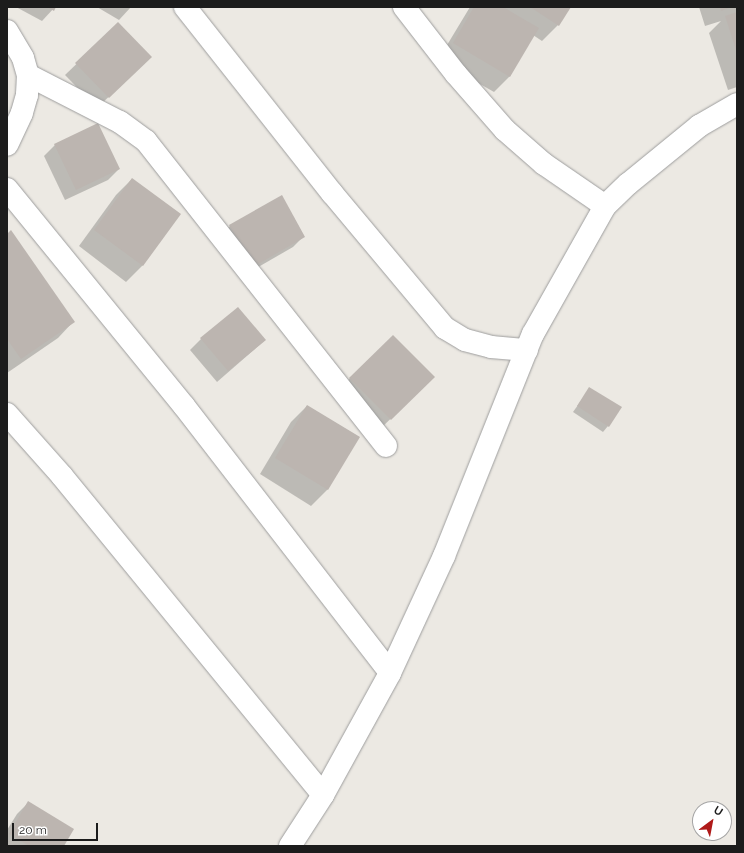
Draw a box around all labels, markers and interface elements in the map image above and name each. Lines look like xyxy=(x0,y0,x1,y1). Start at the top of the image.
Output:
north arrow xyxy=(692,801,732,841)
text: U xyxy=(711,804,725,819)
scale bar xyxy=(14,815,100,841)
text: 20 m xyxy=(19,823,47,837)

